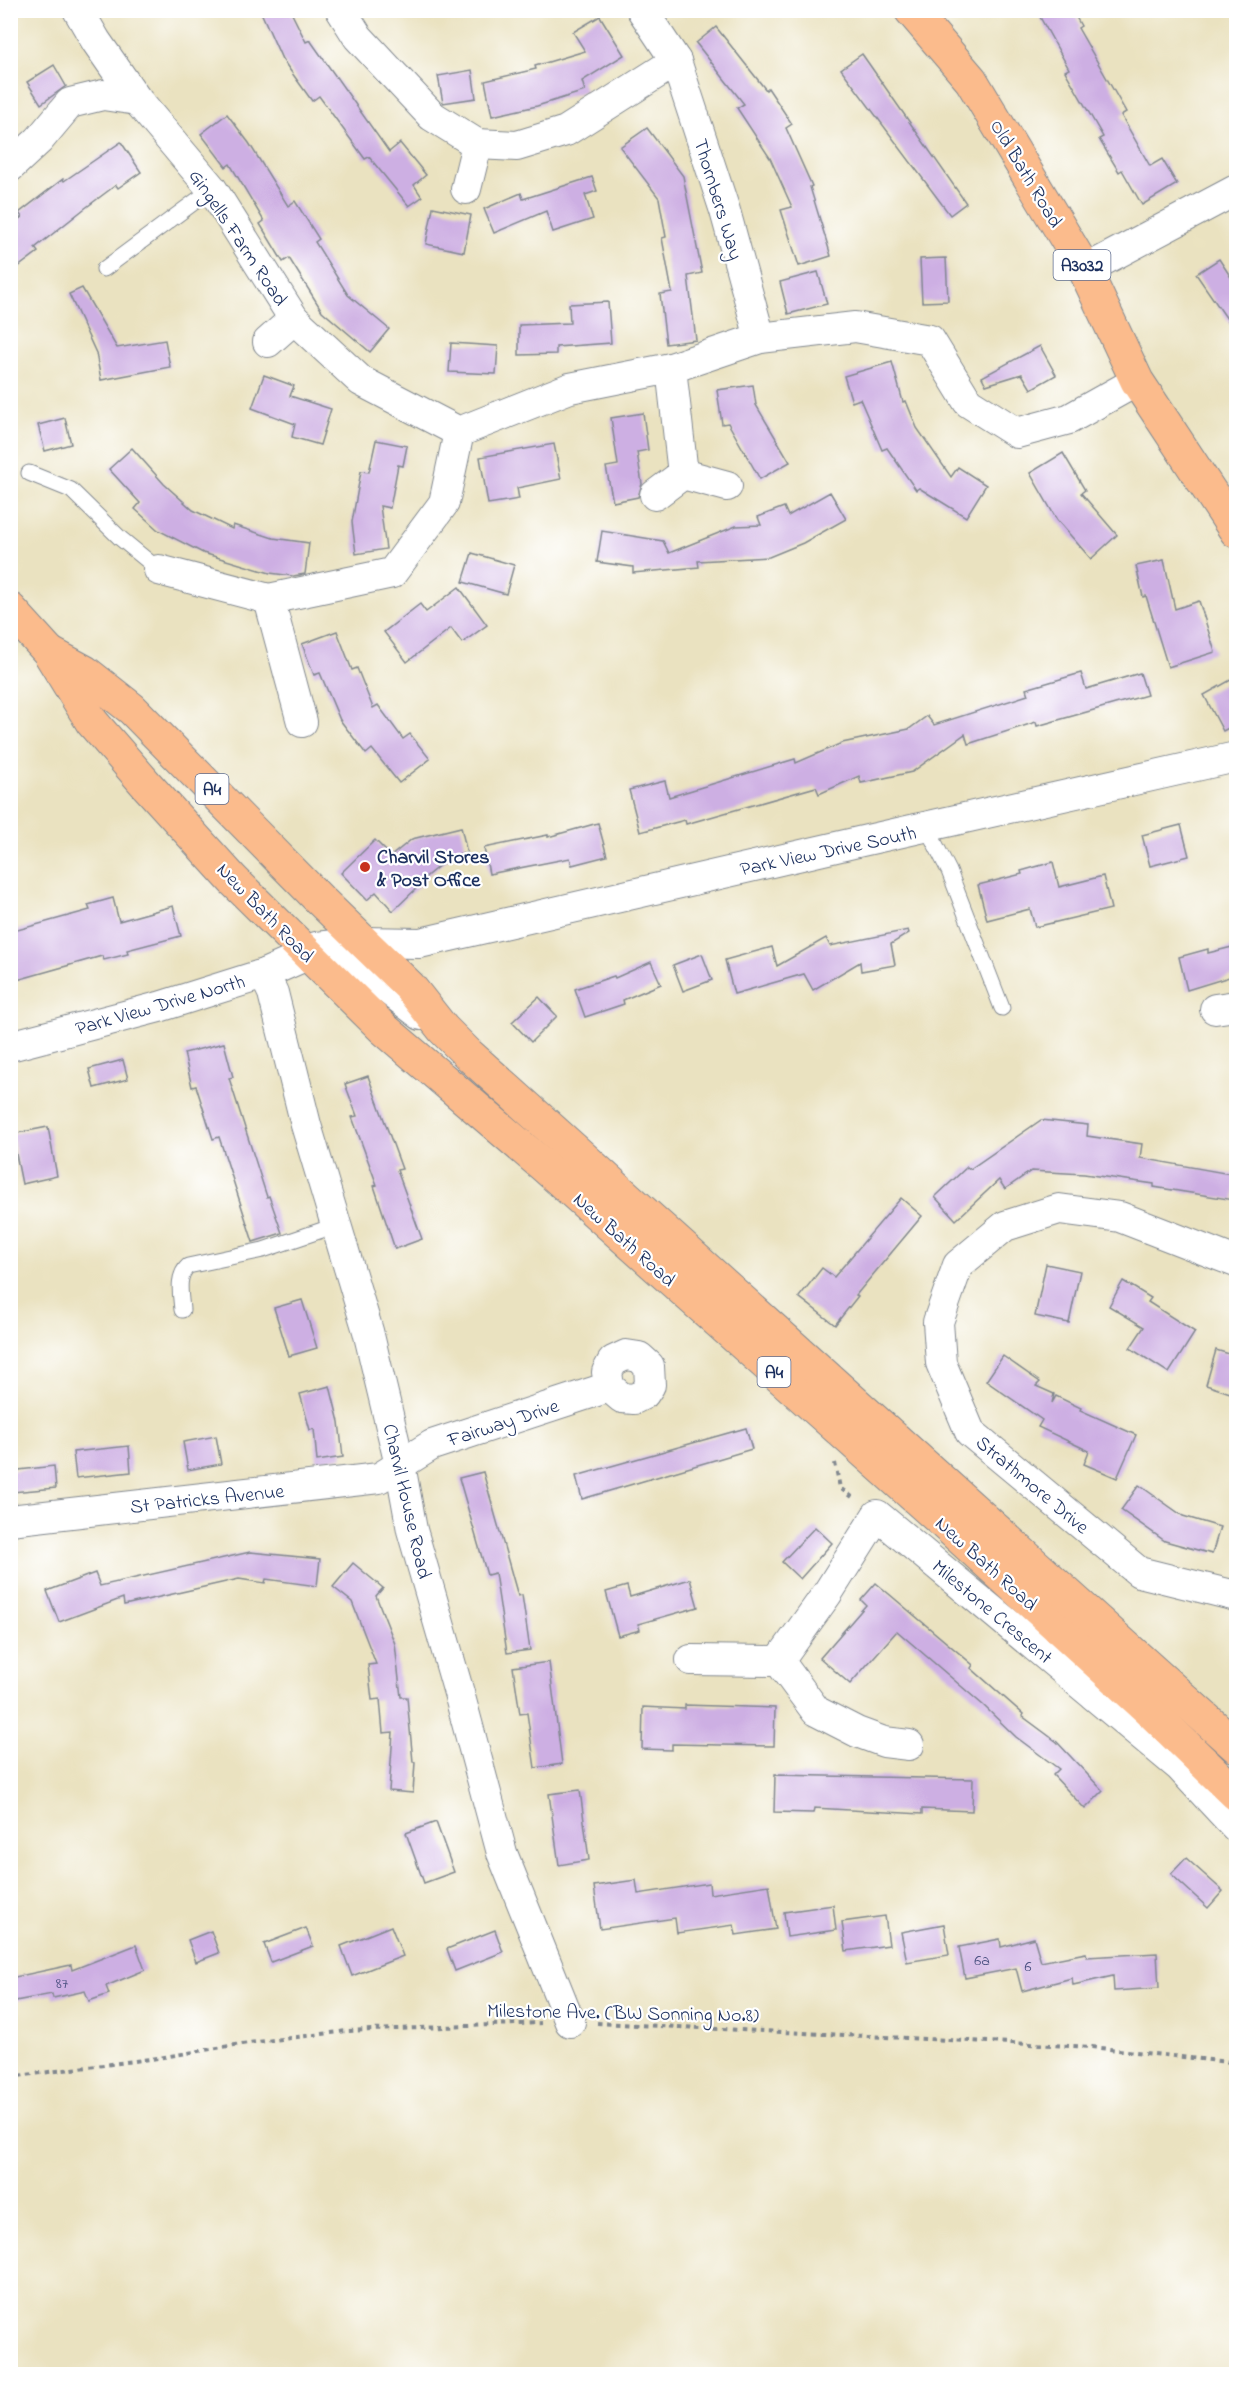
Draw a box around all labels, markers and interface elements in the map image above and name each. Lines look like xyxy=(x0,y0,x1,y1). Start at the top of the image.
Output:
street label: Old Bath Road xyxy=(981,115,1069,234)
street label: Thornbers Way xyxy=(684,135,749,264)
street label: Gingells Farm Road xyxy=(179,164,294,313)
road number: A3032 xyxy=(1054,250,1110,280)
road number: A4 xyxy=(196,774,228,804)
street label: Park View Drive South xyxy=(738,820,919,885)
place label: Charvil Stores & Post Office xyxy=(376,844,489,896)
street label: New Bath Road xyxy=(209,857,320,970)
marker: Charvil Stores & Post Office xyxy=(358,860,372,874)
street label: Park View Drive North xyxy=(72,968,249,1045)
street label: New Bath Road xyxy=(565,1187,681,1295)
road number: A4 xyxy=(758,1357,790,1387)
street label: Fairway Drive xyxy=(443,1393,563,1456)
street label: Charvil House Road xyxy=(374,1421,437,1582)
street label: Strathmore Drive xyxy=(968,1430,1095,1542)
street label: St Patricks Avenue xyxy=(129,1478,286,1523)
street label: New Bath Road xyxy=(927,1511,1043,1619)
street label: Milestone Crescent xyxy=(925,1554,1058,1672)
house number: 6a xyxy=(974,1949,990,1973)
house number: 6 xyxy=(1024,1955,1032,1979)
house number: 87 xyxy=(56,1972,69,1996)
street label: Milestone Ave. (BW Sonning No.8) xyxy=(487,1998,759,2032)

